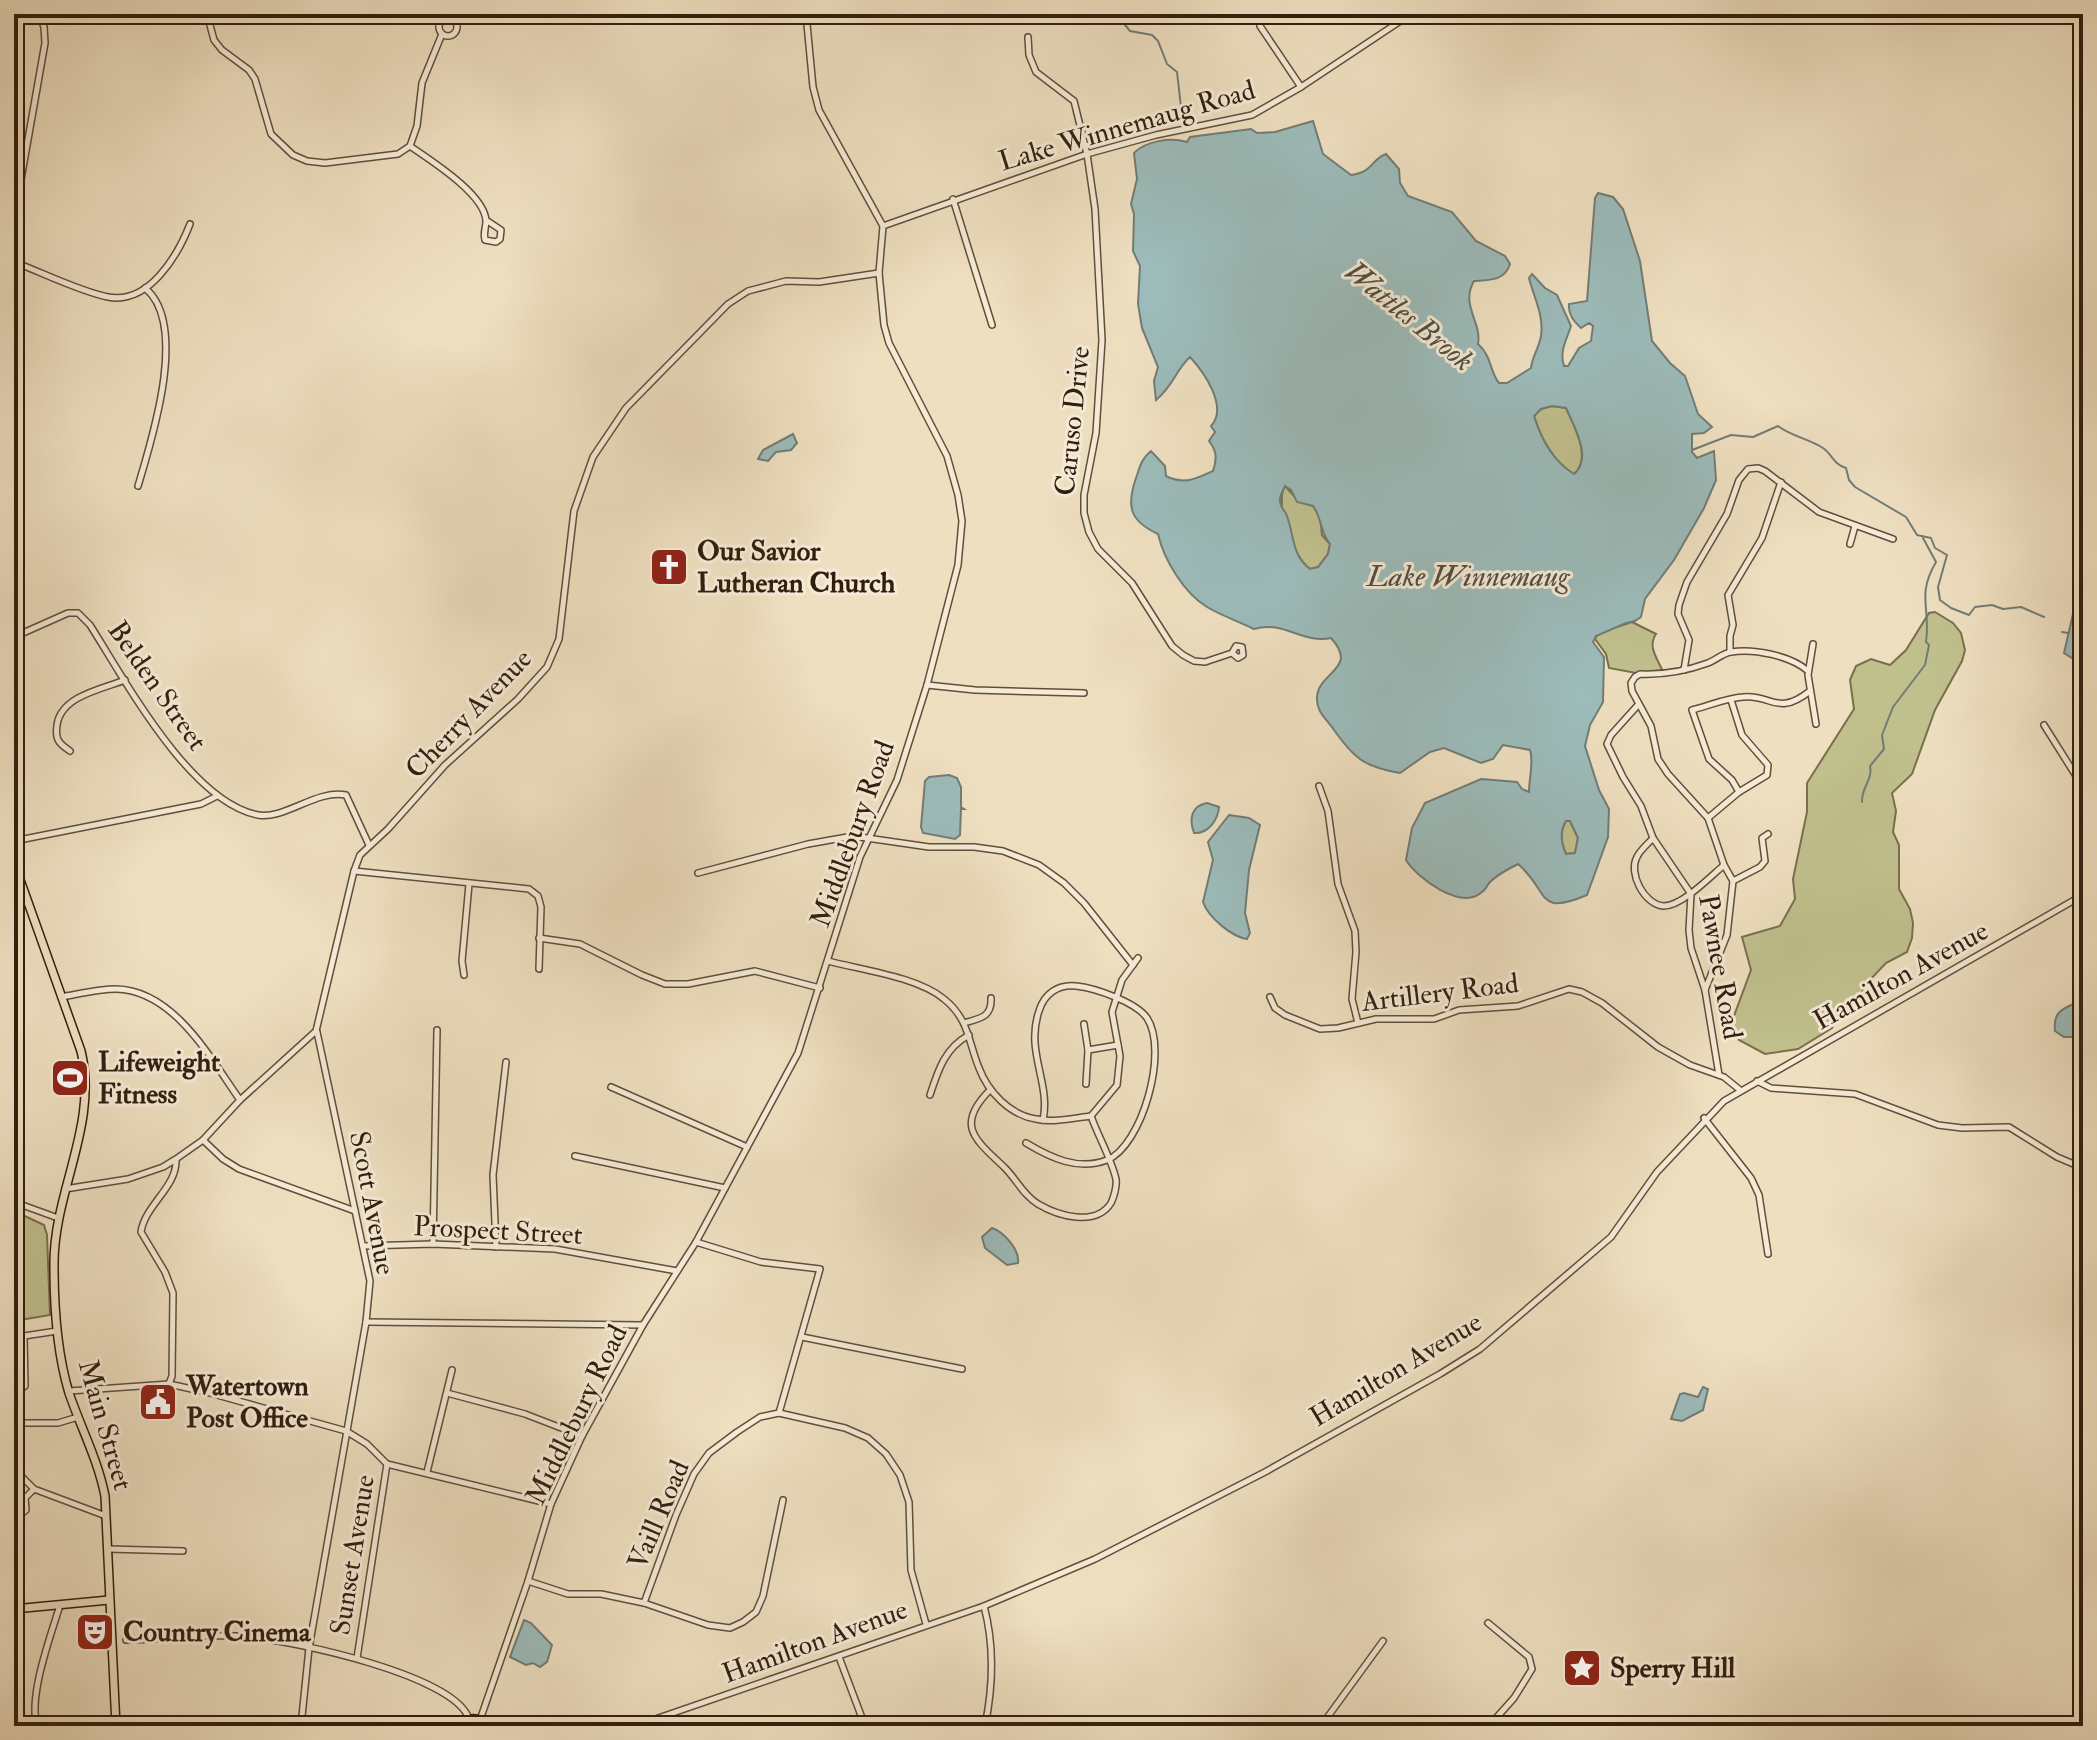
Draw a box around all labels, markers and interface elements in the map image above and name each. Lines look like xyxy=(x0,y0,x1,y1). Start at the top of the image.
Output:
street label: Lake Winnemaug Road xyxy=(995,73,1259,179)
water label: Wattles Brook xyxy=(1337,253,1481,379)
street label: Caruso Drive xyxy=(1048,344,1098,497)
place label: Our Savior Lutheran Church xyxy=(697,534,896,601)
church icon: Our Savior Lutheran Church xyxy=(648,546,690,588)
water label: Lake Winnemaug xyxy=(1366,558,1571,595)
street label: Belden Street xyxy=(100,614,214,758)
street label: Cherry Avenue xyxy=(398,642,540,786)
street label: Middlebury Road xyxy=(803,736,903,932)
street label: Pawnee Road xyxy=(1690,892,1750,1042)
street label: Hamilton Avenue xyxy=(1807,913,1995,1038)
street label: Artillery Road xyxy=(1359,966,1521,1020)
place label: Lifeweight Fitness xyxy=(98,1045,220,1112)
sports icon: Lifeweight Fitness xyxy=(49,1057,91,1099)
street label: Scott Avenue xyxy=(341,1128,403,1278)
street label: Prospect Street xyxy=(413,1209,583,1253)
street label: Hamilton Avenue xyxy=(1304,1305,1489,1435)
street label: Middlebury Road xyxy=(518,1319,636,1511)
street label: Main Street xyxy=(70,1356,140,1494)
place label: Watertown Post Office xyxy=(185,1369,309,1436)
public building icon: Watertown Post Office xyxy=(137,1381,179,1423)
street label: Vaill Road xyxy=(620,1455,698,1575)
street label: Sunset Avenue xyxy=(323,1472,383,1638)
street label: Hamilton Avenue xyxy=(718,1592,913,1692)
theatre icon: Country Cinema xyxy=(74,1611,116,1653)
place label: Country Cinema xyxy=(123,1615,312,1650)
place icon: Sperry Hill xyxy=(1561,1647,1603,1689)
place label: Sperry Hill xyxy=(1610,1651,1736,1686)

